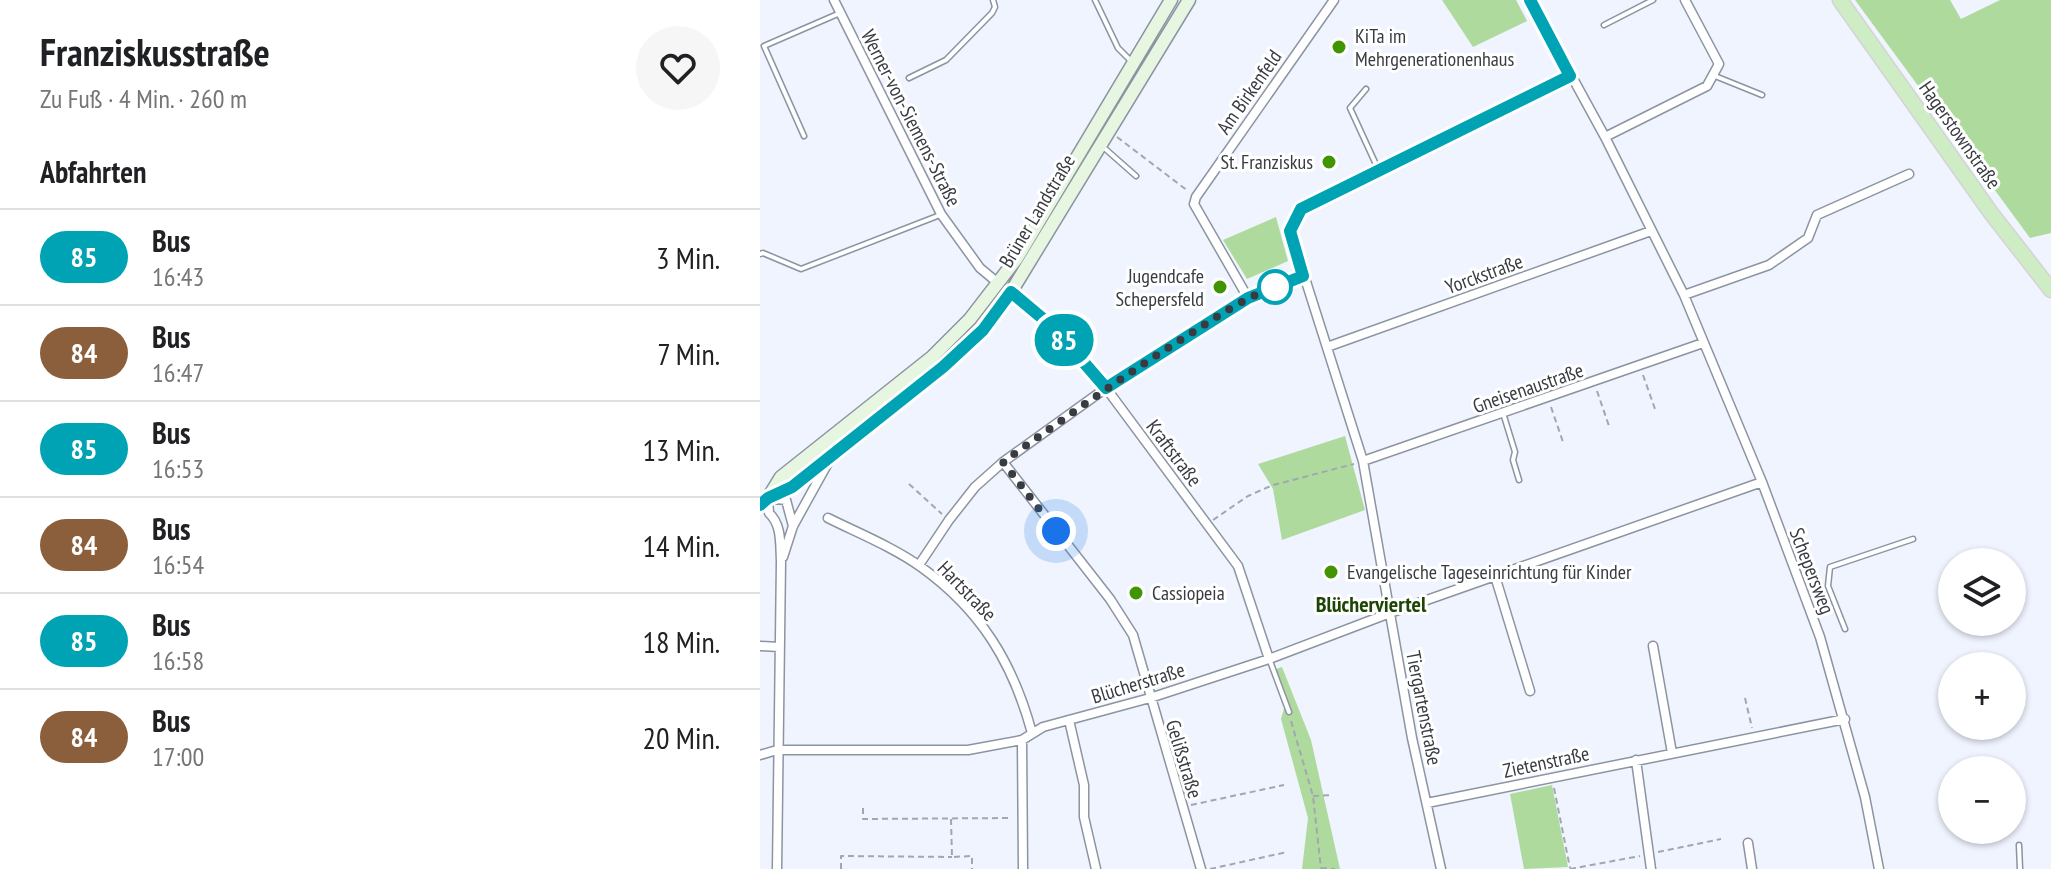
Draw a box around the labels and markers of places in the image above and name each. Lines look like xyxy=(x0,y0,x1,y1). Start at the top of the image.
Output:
place label: KiTa im Mehrgenerationenhaus xyxy=(1355,23,1514,72)
marker: KiTa im Mehrgenerationenhaus xyxy=(1330,38,1348,56)
place label: St. Franziskus xyxy=(1220,149,1313,175)
marker: St. Franziskus xyxy=(1320,153,1338,171)
place label: Jugendcafe Schepersfeld xyxy=(1116,263,1204,312)
unlabelled marker xyxy=(1258,270,1292,304)
marker: Jugendcafe Schepersfeld xyxy=(1211,278,1229,296)
place label: Evangelische Tageseinrichtung für Kinder xyxy=(1347,559,1632,585)
marker: Evangelische Tageseinrichtung für Kinder xyxy=(1322,563,1340,581)
place label: Cassiopeia xyxy=(1152,580,1225,606)
marker: Cassiopeia xyxy=(1127,584,1145,602)

